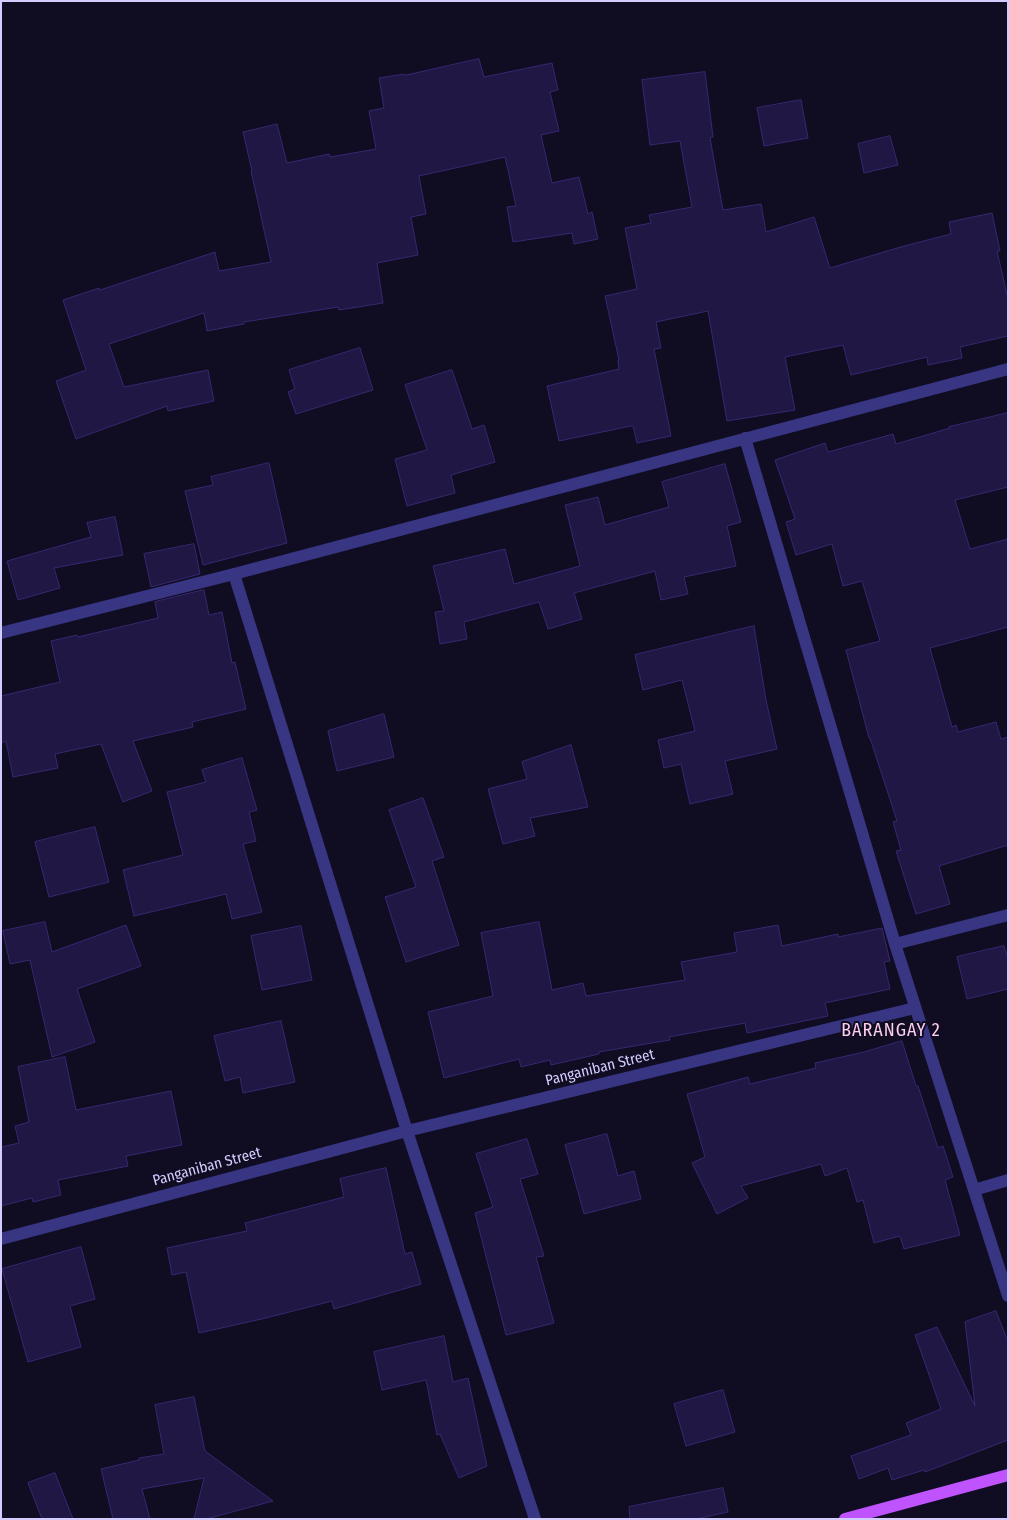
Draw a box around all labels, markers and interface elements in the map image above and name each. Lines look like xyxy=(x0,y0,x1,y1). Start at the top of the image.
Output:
district label: BARANGAY 2 xyxy=(840,1020,942,1042)
street label: Panganiban Street xyxy=(544,1046,656,1090)
street label: Panganiban Street xyxy=(151,1144,263,1190)

